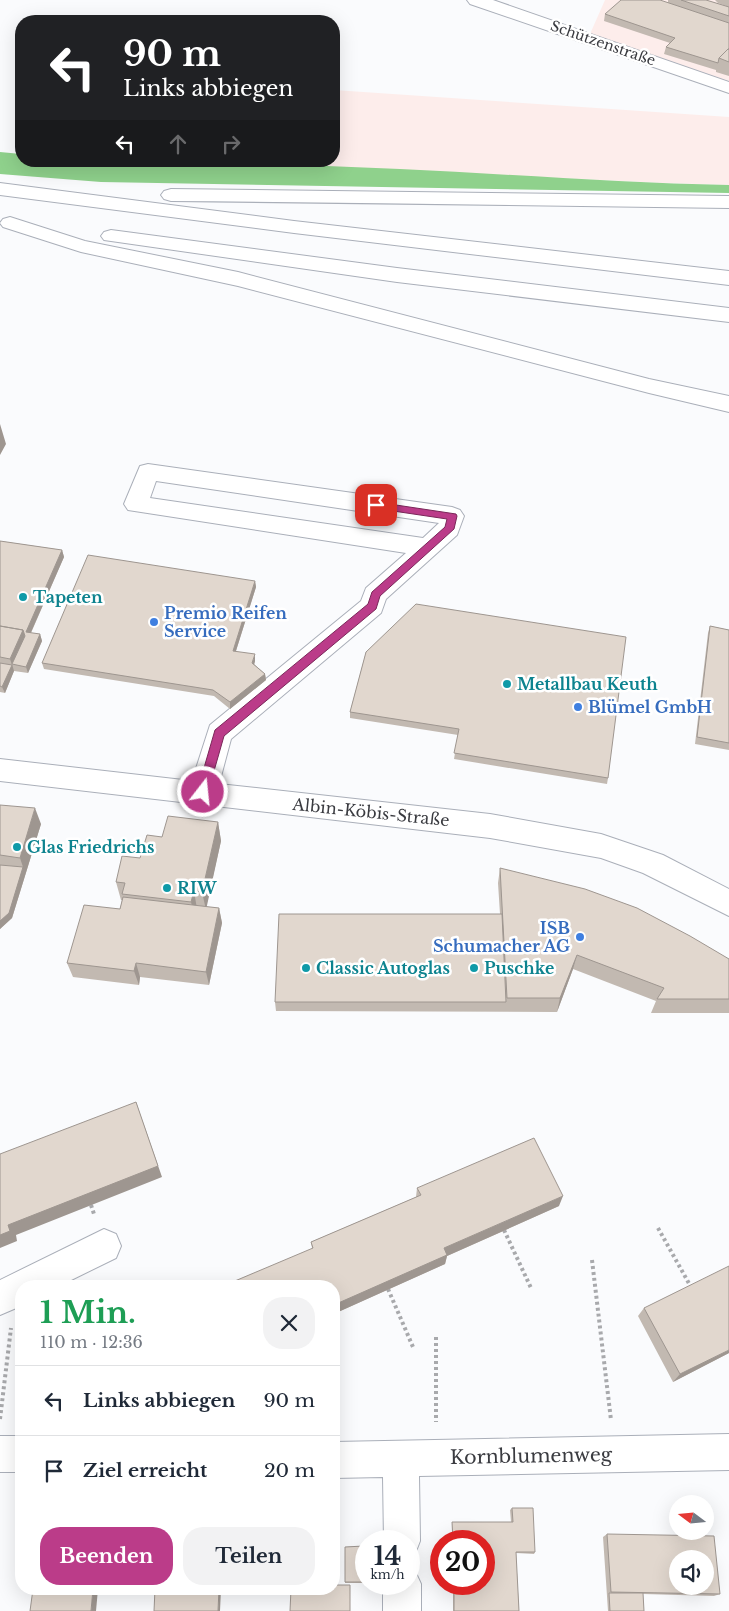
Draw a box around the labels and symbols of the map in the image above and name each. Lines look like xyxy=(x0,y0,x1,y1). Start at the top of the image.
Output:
street label: Schützenstraße xyxy=(548,17,658,69)
pin xyxy=(355,484,397,526)
place label: Tapeten xyxy=(33,587,103,607)
marker: Tapeten xyxy=(17,591,29,603)
place label: Premio Reifen Service xyxy=(164,603,287,641)
marker: Premio Reifen Service xyxy=(148,616,160,628)
place label: Metallbau Keuth xyxy=(517,674,658,694)
marker: Metallbau Keuth xyxy=(501,678,513,690)
place label: Blümel GmbH xyxy=(588,697,712,717)
marker: Blümel GmbH xyxy=(572,701,584,713)
position arrow xyxy=(176,765,228,817)
street label: Albin-Köbis-Straße xyxy=(291,794,450,830)
place label: Glas Friedrichs xyxy=(27,837,154,857)
marker: Glas Friedrichs xyxy=(11,841,23,853)
place label: RIW xyxy=(177,878,217,898)
marker: RIW xyxy=(161,882,173,894)
place label: ISB Schumacher AG xyxy=(433,918,570,956)
marker: ISB Schumacher AG xyxy=(574,931,586,943)
place label: Classic Autoglas xyxy=(316,958,450,978)
place label: Puschke xyxy=(484,958,554,978)
marker: Classic Autoglas xyxy=(300,962,312,974)
marker: Puschke xyxy=(468,962,480,974)
street label: Kornblumenweg xyxy=(450,1443,613,1469)
north arrow xyxy=(669,1495,714,1540)
speed limit sign: 20 xyxy=(430,1530,495,1595)

